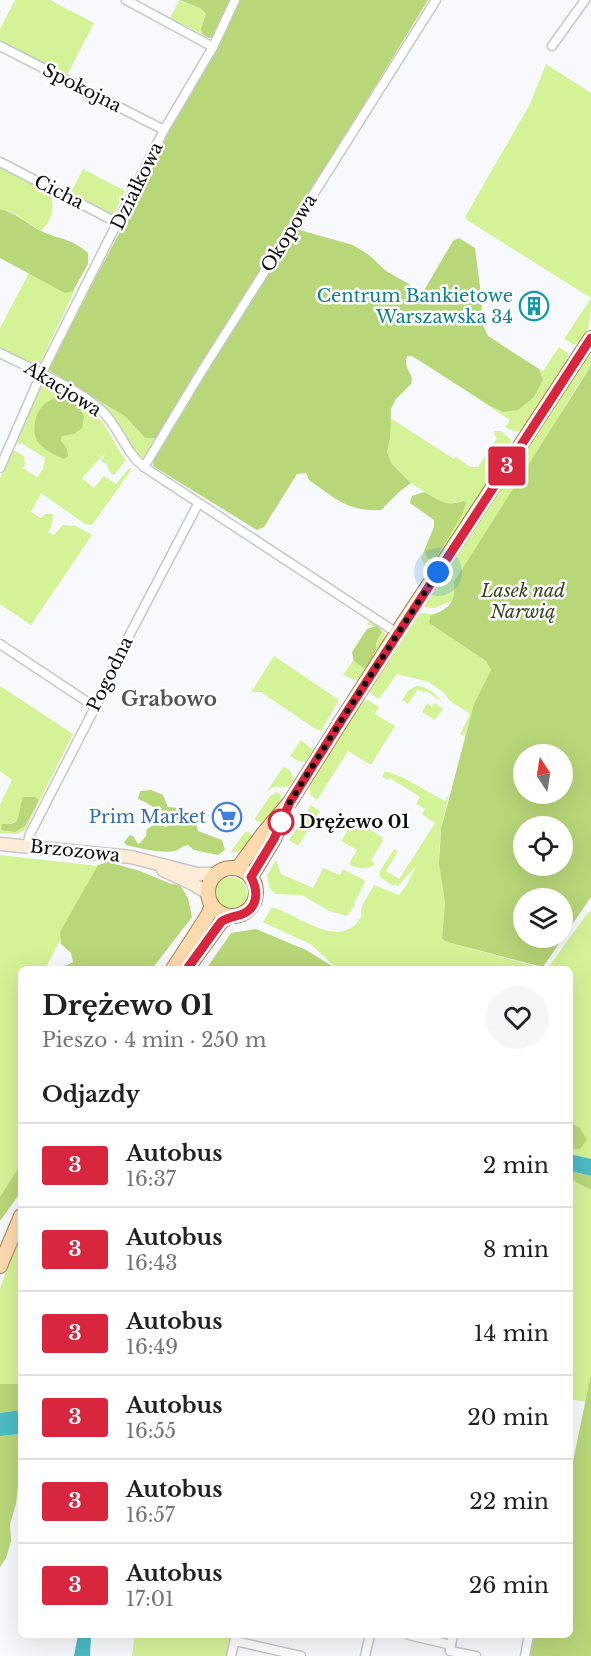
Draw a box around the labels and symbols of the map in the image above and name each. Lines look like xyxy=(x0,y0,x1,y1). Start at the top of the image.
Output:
street label: Spokojna xyxy=(39,59,125,117)
street label: Działkowa xyxy=(106,139,168,233)
street label: Cicha xyxy=(31,170,87,214)
street label: Okopowa xyxy=(256,190,322,276)
place label: Centrum Bankietowe Warszawska 34 xyxy=(317,285,513,328)
building icon: Centrum Bankietowe Warszawska 34 xyxy=(518,290,550,322)
street label: Akacjowa xyxy=(20,356,106,421)
line badge: 3 xyxy=(488,446,526,486)
your location xyxy=(423,557,453,587)
park label: Lasek nad Narwią xyxy=(480,580,565,623)
street label: Pogodna xyxy=(82,633,138,715)
district label: Grabowo xyxy=(121,687,217,711)
north arrow xyxy=(513,744,573,804)
supermarket icon: Prim Market xyxy=(211,801,243,833)
place label: Prim Market xyxy=(89,806,206,828)
marker: Drężewo 01 xyxy=(268,809,294,835)
place label: Drężewo 01 xyxy=(299,811,409,833)
street label: Brzozowa xyxy=(29,835,121,867)

